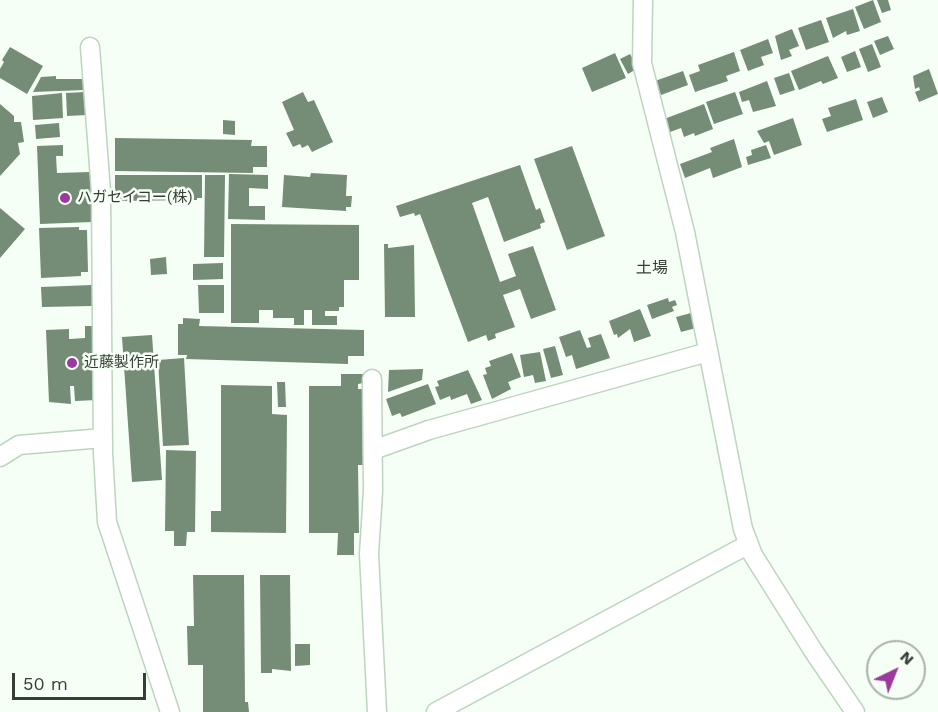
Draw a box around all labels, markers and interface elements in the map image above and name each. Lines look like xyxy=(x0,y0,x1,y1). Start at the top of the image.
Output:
place label: ハガセイコー(株) xyxy=(77,189,192,207)
marker: ハガセイコー(株) xyxy=(58,191,72,205)
district label: 土場 xyxy=(636,258,668,278)
place label: 近藤製作所 xyxy=(84,354,159,372)
marker: 近藤製作所 xyxy=(65,356,79,370)
north arrow xyxy=(866,640,926,700)
text: N xyxy=(896,647,918,669)
scale bar xyxy=(15,661,148,699)
text: 50 m xyxy=(23,673,68,694)

